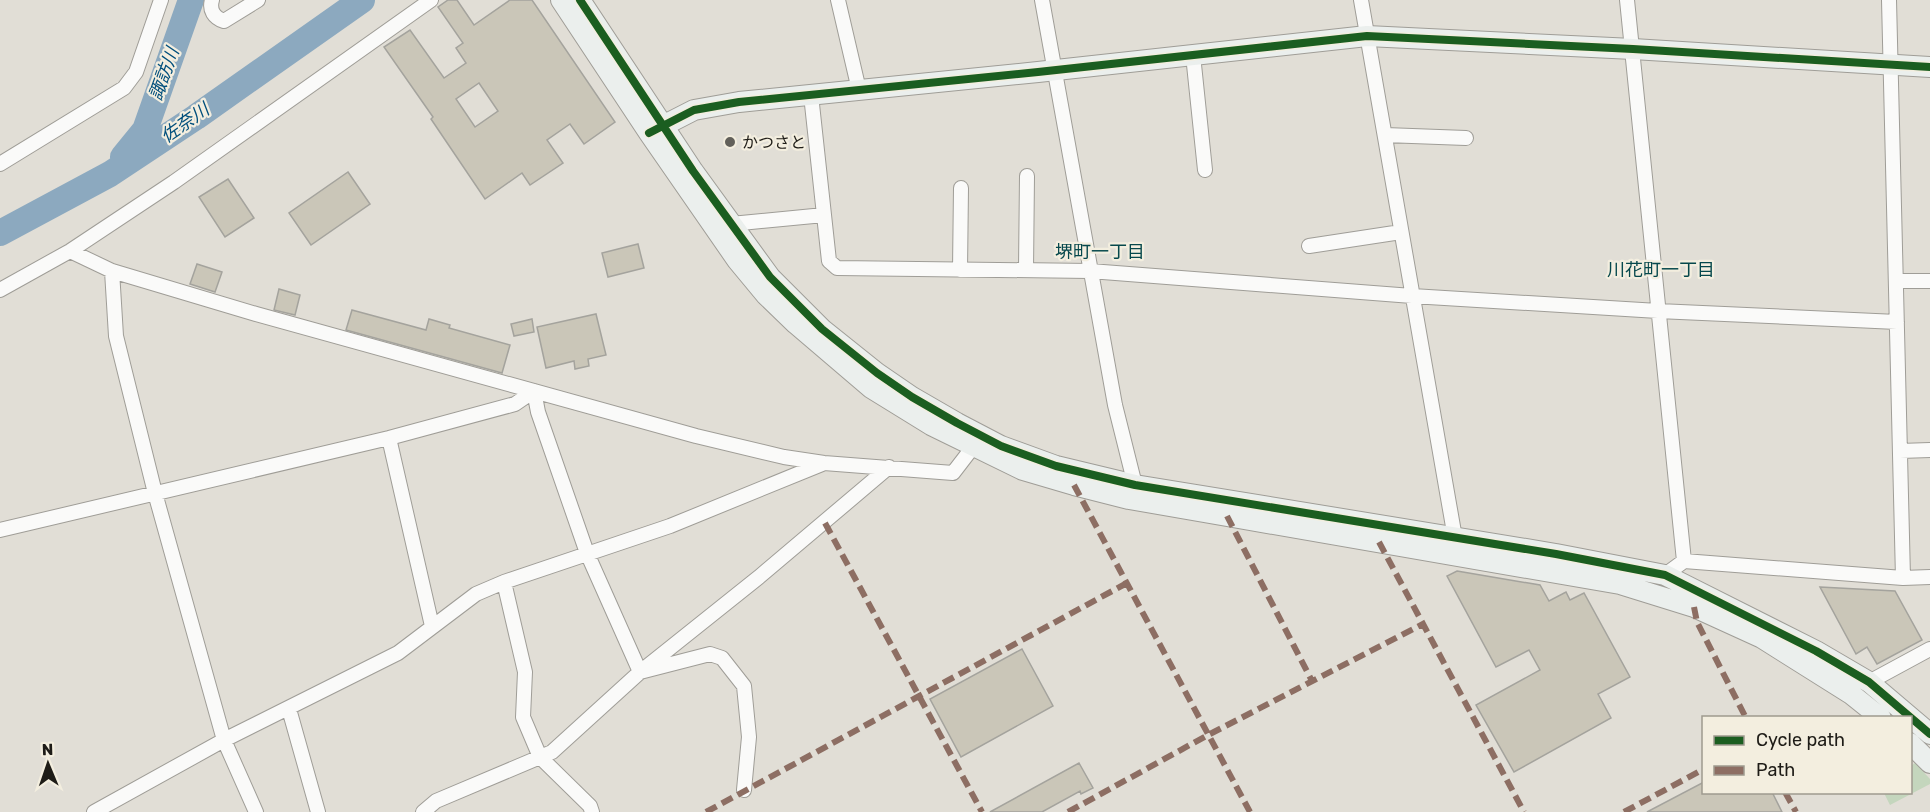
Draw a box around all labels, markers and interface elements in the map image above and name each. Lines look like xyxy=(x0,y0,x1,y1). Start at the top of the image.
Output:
water label: 諏訪川 xyxy=(144,43,184,103)
water label: 佐奈川 xyxy=(157,97,215,147)
place label: かつさと xyxy=(742,133,806,152)
marker: かつさと xyxy=(723,135,737,149)
district label: 堺町一丁目 xyxy=(1055,241,1145,263)
district label: 川花町一丁目 xyxy=(1607,259,1715,281)
legend xyxy=(1702,716,1912,794)
text: Cycle path xyxy=(1756,729,1845,751)
north arrow xyxy=(18,734,78,794)
text: N xyxy=(41,740,54,759)
text: Path xyxy=(1756,759,1795,781)

